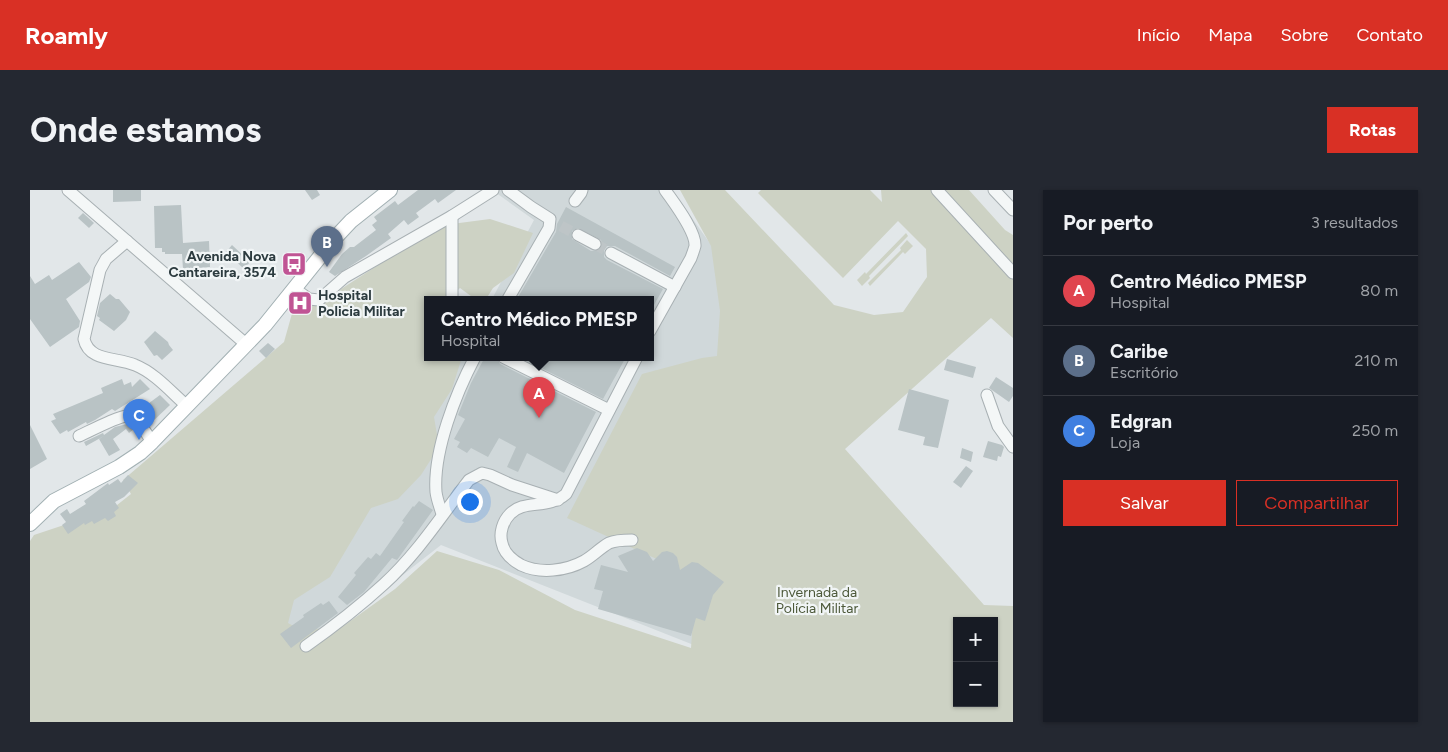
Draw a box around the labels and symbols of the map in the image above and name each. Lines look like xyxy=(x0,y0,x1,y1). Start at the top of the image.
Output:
pin: B xyxy=(311,226,343,267)
place label: Avenida Nova Cantareira, 3574 xyxy=(168,248,276,281)
bus stop icon: Avenida Nova Cantareira, 3574 xyxy=(281,251,307,277)
place label: Hospital Policia Militar xyxy=(318,287,405,320)
hospital icon: Hospital Policia Militar xyxy=(287,290,313,316)
pin: A xyxy=(523,377,555,418)
pin: C xyxy=(123,399,155,440)
your location xyxy=(457,489,483,515)
park label: Invernada da Polícia Militar xyxy=(776,584,858,617)

